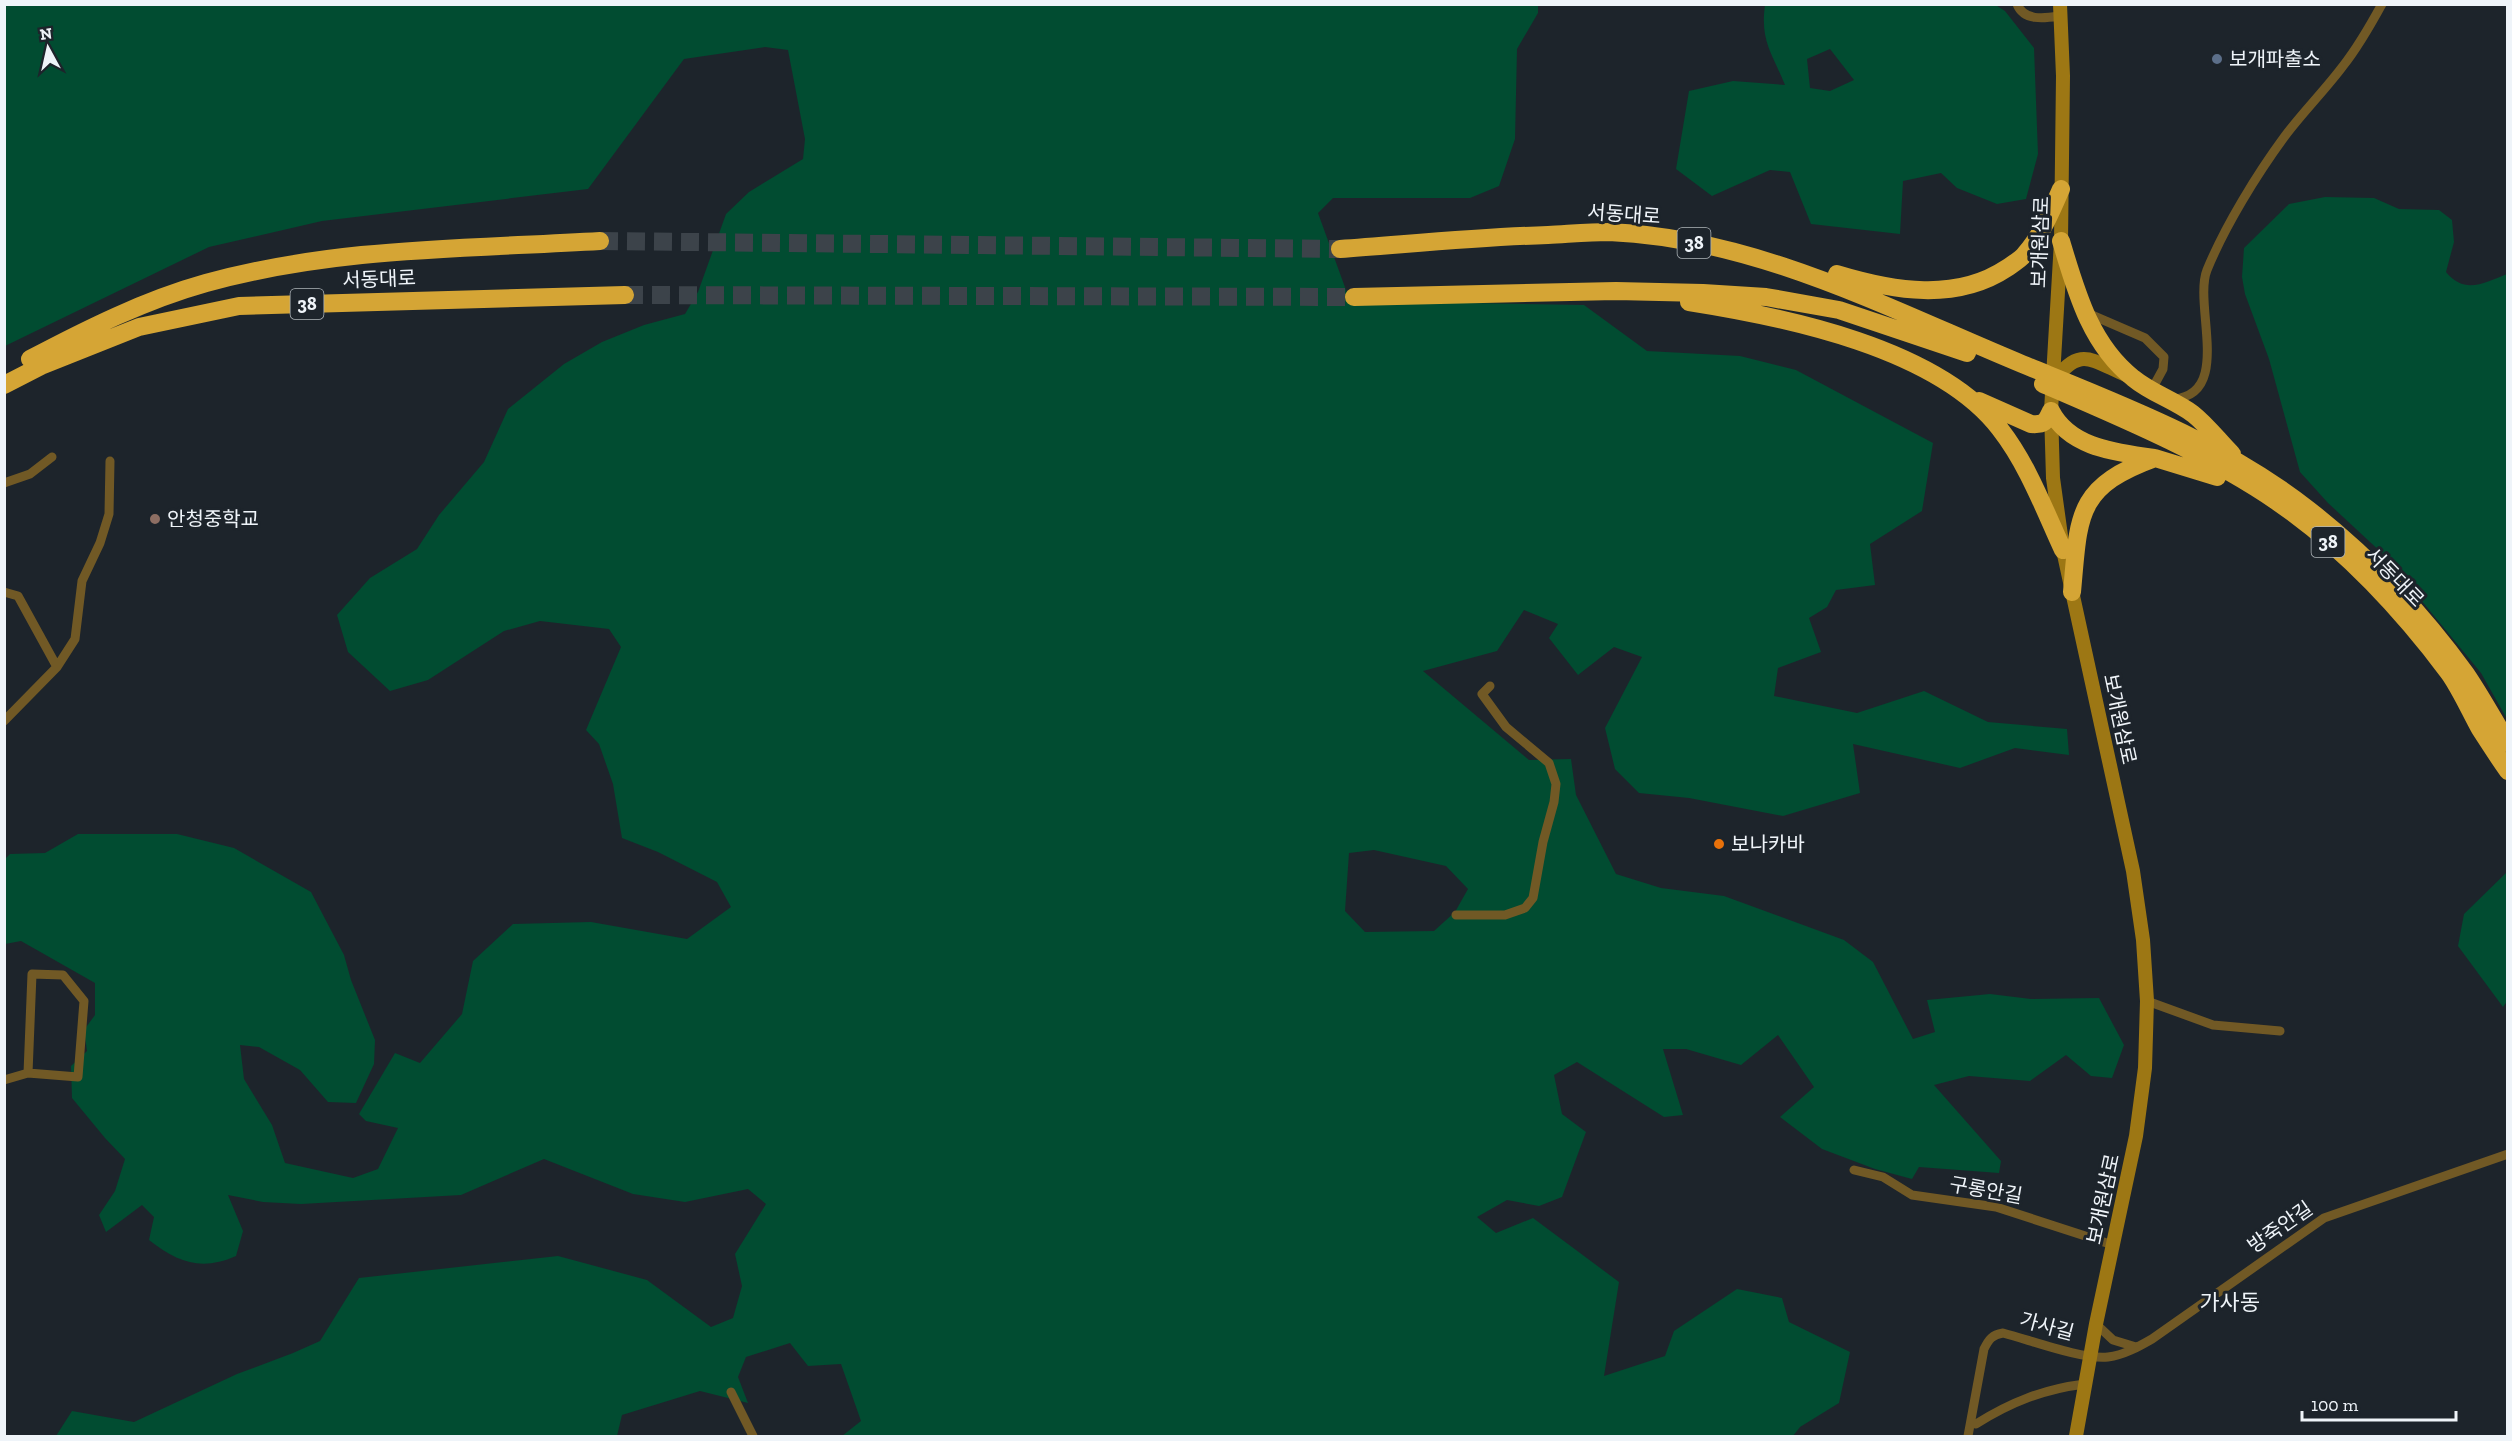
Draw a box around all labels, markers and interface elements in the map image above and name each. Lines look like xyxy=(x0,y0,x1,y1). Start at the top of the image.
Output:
north arrow xyxy=(18,18,78,78)
text: N xyxy=(39,23,53,44)
place label: 보개파출소 xyxy=(2229,47,2321,71)
marker: 보개파출소 xyxy=(2210,52,2224,66)
street label: 보개원삼로 xyxy=(2026,196,2054,288)
street label: 서동대로 xyxy=(1586,199,1662,229)
road number: 38 xyxy=(1678,228,1710,258)
street label: 서동대로 xyxy=(342,266,416,292)
road number: 38 xyxy=(290,289,324,319)
place label: 안청중학교 xyxy=(167,507,259,531)
marker: 안청중학교 xyxy=(148,512,162,526)
road number: 38 xyxy=(2312,527,2344,557)
street label: 서동대로 xyxy=(2361,542,2429,612)
street label: 보개원삼로 xyxy=(2099,672,2141,766)
place label: 보나카바 xyxy=(1731,832,1805,856)
marker: 보나카바 xyxy=(1712,837,1726,851)
street label: 보개원삼로 xyxy=(2082,1152,2124,1246)
street label: 구롱안길 xyxy=(1948,1172,2024,1208)
street label: 방죽안길 xyxy=(2243,1196,2317,1258)
district label: 가사동 xyxy=(2200,1289,2260,1316)
street label: 가사길 xyxy=(2017,1307,2077,1345)
scale bar xyxy=(2302,1384,2456,1422)
text: 100 m xyxy=(2311,1394,2359,1416)

